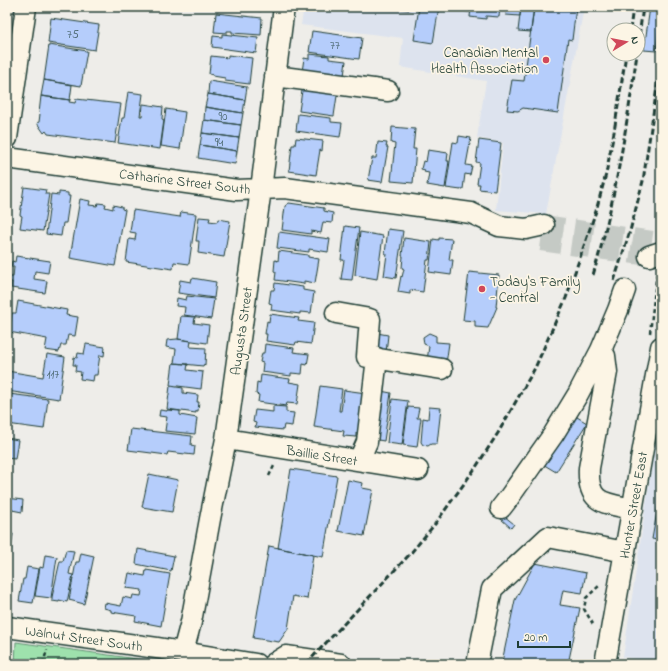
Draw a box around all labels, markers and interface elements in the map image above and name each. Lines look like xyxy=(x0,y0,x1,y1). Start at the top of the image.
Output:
north arrow xyxy=(606,22,646,62)
house number: 75 xyxy=(67,26,79,44)
text: N xyxy=(626,35,643,45)
house number: 77 xyxy=(330,37,340,55)
place label: Canadian Mental Health Association xyxy=(431,43,538,80)
marker: Canadian Mental Health Association xyxy=(541,55,551,65)
house number: 90 xyxy=(219,108,227,126)
house number: 94 xyxy=(215,134,223,152)
street label: Catharine Street South xyxy=(118,164,252,201)
place label: Today's Family - Central xyxy=(490,272,580,309)
marker: Today's Family - Central xyxy=(477,284,487,294)
street label: Augusta Street xyxy=(226,285,260,377)
house number: 117 xyxy=(47,366,59,384)
street label: Baillie Street xyxy=(284,440,359,473)
street label: Hunter Street East xyxy=(615,450,654,561)
street label: Walnut Street South xyxy=(24,621,144,658)
scale bar xyxy=(518,623,570,649)
text: 20 m xyxy=(524,629,547,647)

